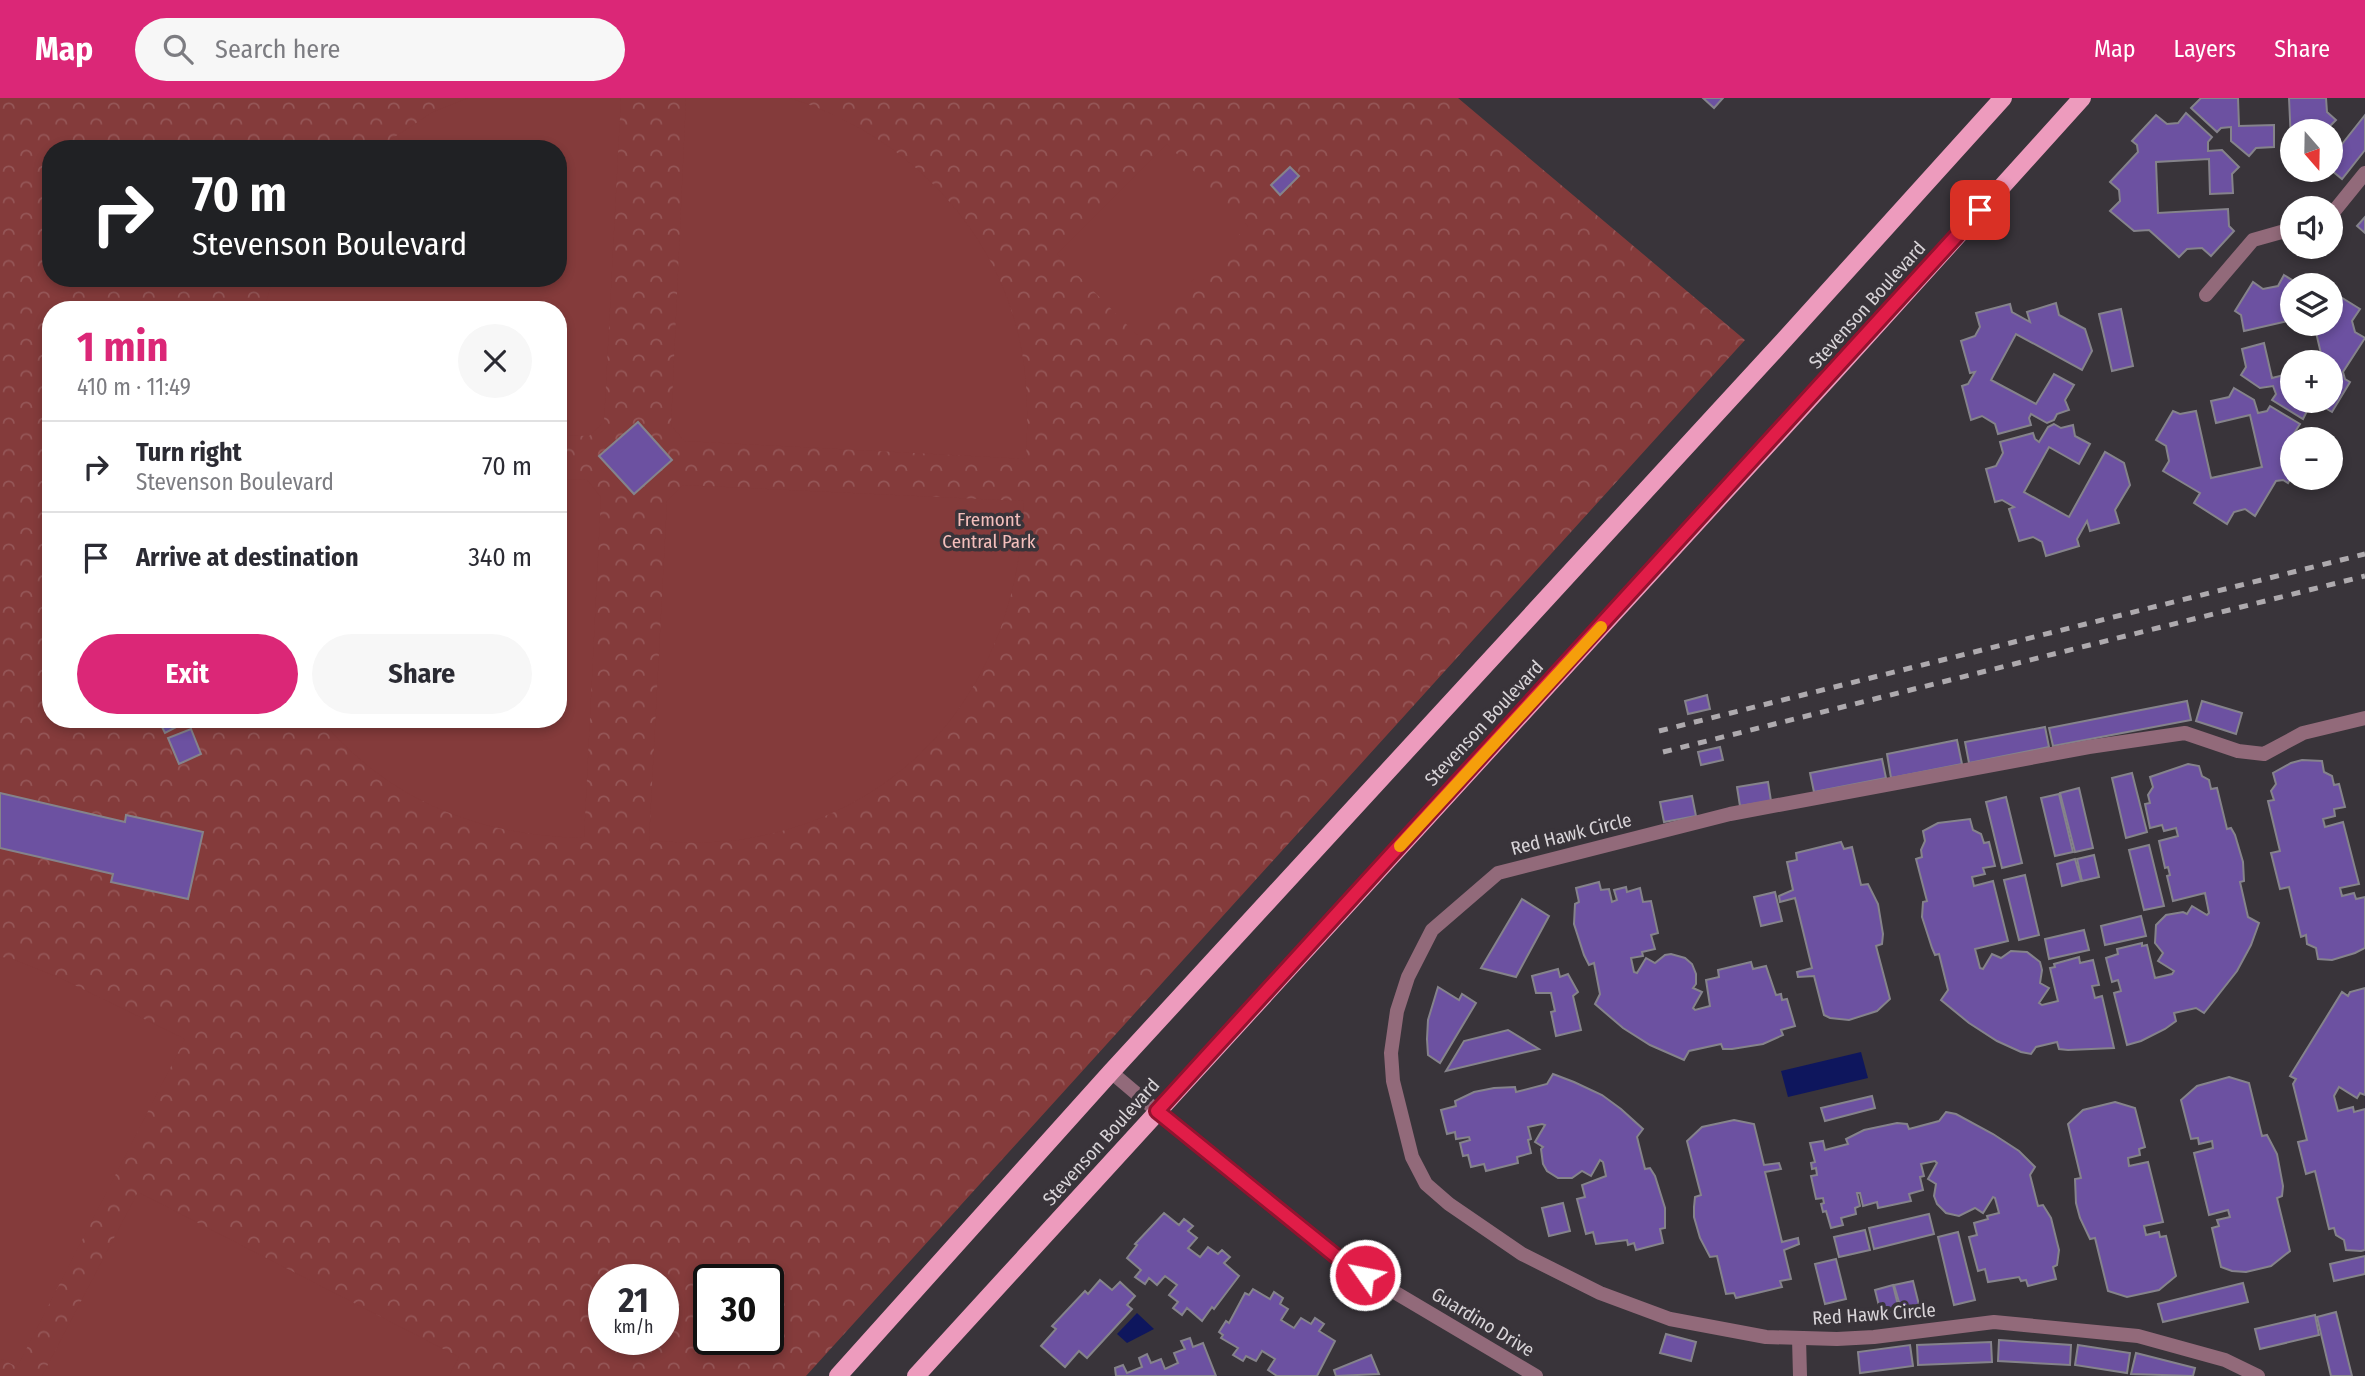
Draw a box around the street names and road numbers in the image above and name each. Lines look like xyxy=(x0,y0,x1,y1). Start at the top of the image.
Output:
street label: Stevenson Boulevard xyxy=(1804,237,1930,373)
street label: Stevenson Boulevard xyxy=(1420,655,1548,791)
street label: Red Hawk Circle xyxy=(1508,808,1634,860)
street label: Stevenson Boulevard xyxy=(1038,1074,1164,1210)
street label: Guardino Drive xyxy=(1427,1282,1539,1362)
street label: Red Hawk Circle xyxy=(1812,1298,1936,1330)

